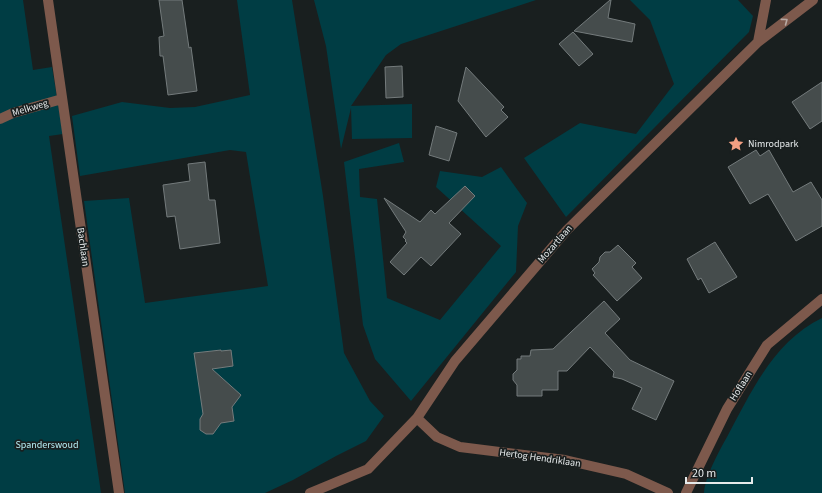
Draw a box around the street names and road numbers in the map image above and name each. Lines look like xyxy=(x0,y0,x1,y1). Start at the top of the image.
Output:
street label: Melkweg xyxy=(10,96,50,120)
street label: Mozartlaan xyxy=(534,222,576,266)
street label: Bachlaan xyxy=(73,227,93,267)
street label: Hoflaan xyxy=(726,368,756,404)
street label: Hertog Hendriklaan xyxy=(498,445,582,471)

